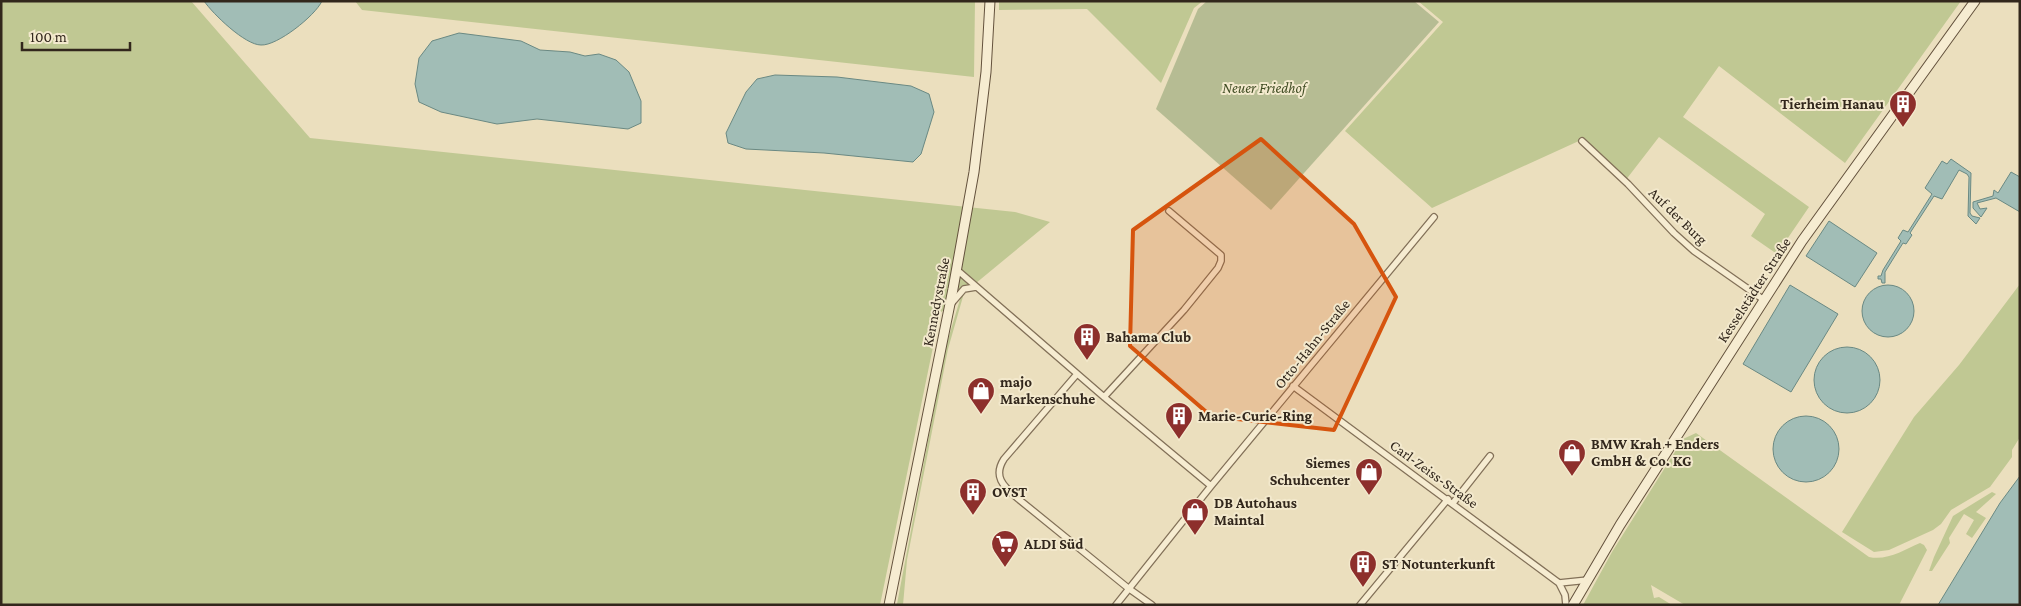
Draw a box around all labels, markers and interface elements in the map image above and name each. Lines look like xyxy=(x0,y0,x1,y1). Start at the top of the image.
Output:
scale bar xyxy=(22,20,130,52)
text: 100 m xyxy=(30,29,67,45)
park label: Neuer Friedhof xyxy=(1222,80,1308,97)
building icon: Tierheim Hanau xyxy=(1888,89,1918,128)
place label: Tierheim Hanau xyxy=(1780,96,1884,112)
street label: Auf der Burg xyxy=(1645,184,1710,248)
street label: Kesselstädter Straße xyxy=(1714,234,1794,345)
street label: Kennedystraße xyxy=(920,256,954,348)
street label: Otto-Hahn-Straße xyxy=(1271,296,1353,392)
building icon: Bahama Club xyxy=(1072,322,1102,361)
place label: Bahama Club xyxy=(1106,329,1191,345)
place label: majo Markenschuhe xyxy=(1000,374,1095,407)
shop icon: majo Markenschuhe xyxy=(966,376,996,415)
building icon: Marie-Curie-Ring xyxy=(1164,401,1194,440)
place label: Marie-Curie-Ring xyxy=(1198,408,1313,424)
place label: BMW Krah + Enders GmbH & Co. KG xyxy=(1591,436,1719,469)
street label: Carl-Zeiss-Straße xyxy=(1387,437,1481,512)
shop icon: BMW Krah + Enders GmbH & Co. KG xyxy=(1557,438,1587,477)
place label: Siemes Schuhcenter xyxy=(1270,455,1350,488)
shop icon: Siemes Schuhcenter xyxy=(1354,457,1384,496)
building icon: OVST xyxy=(958,477,988,516)
place label: OVST xyxy=(992,484,1027,500)
place label: DB Autohaus Maintal xyxy=(1214,495,1297,528)
shop icon: DB Autohaus Maintal xyxy=(1180,497,1210,536)
supermarket icon: ALDI Süd xyxy=(990,529,1020,568)
place label: ALDI Süd xyxy=(1023,536,1084,552)
building icon: ST Notunterkunft xyxy=(1348,549,1378,588)
place label: ST Notunterkunft xyxy=(1382,556,1496,572)

